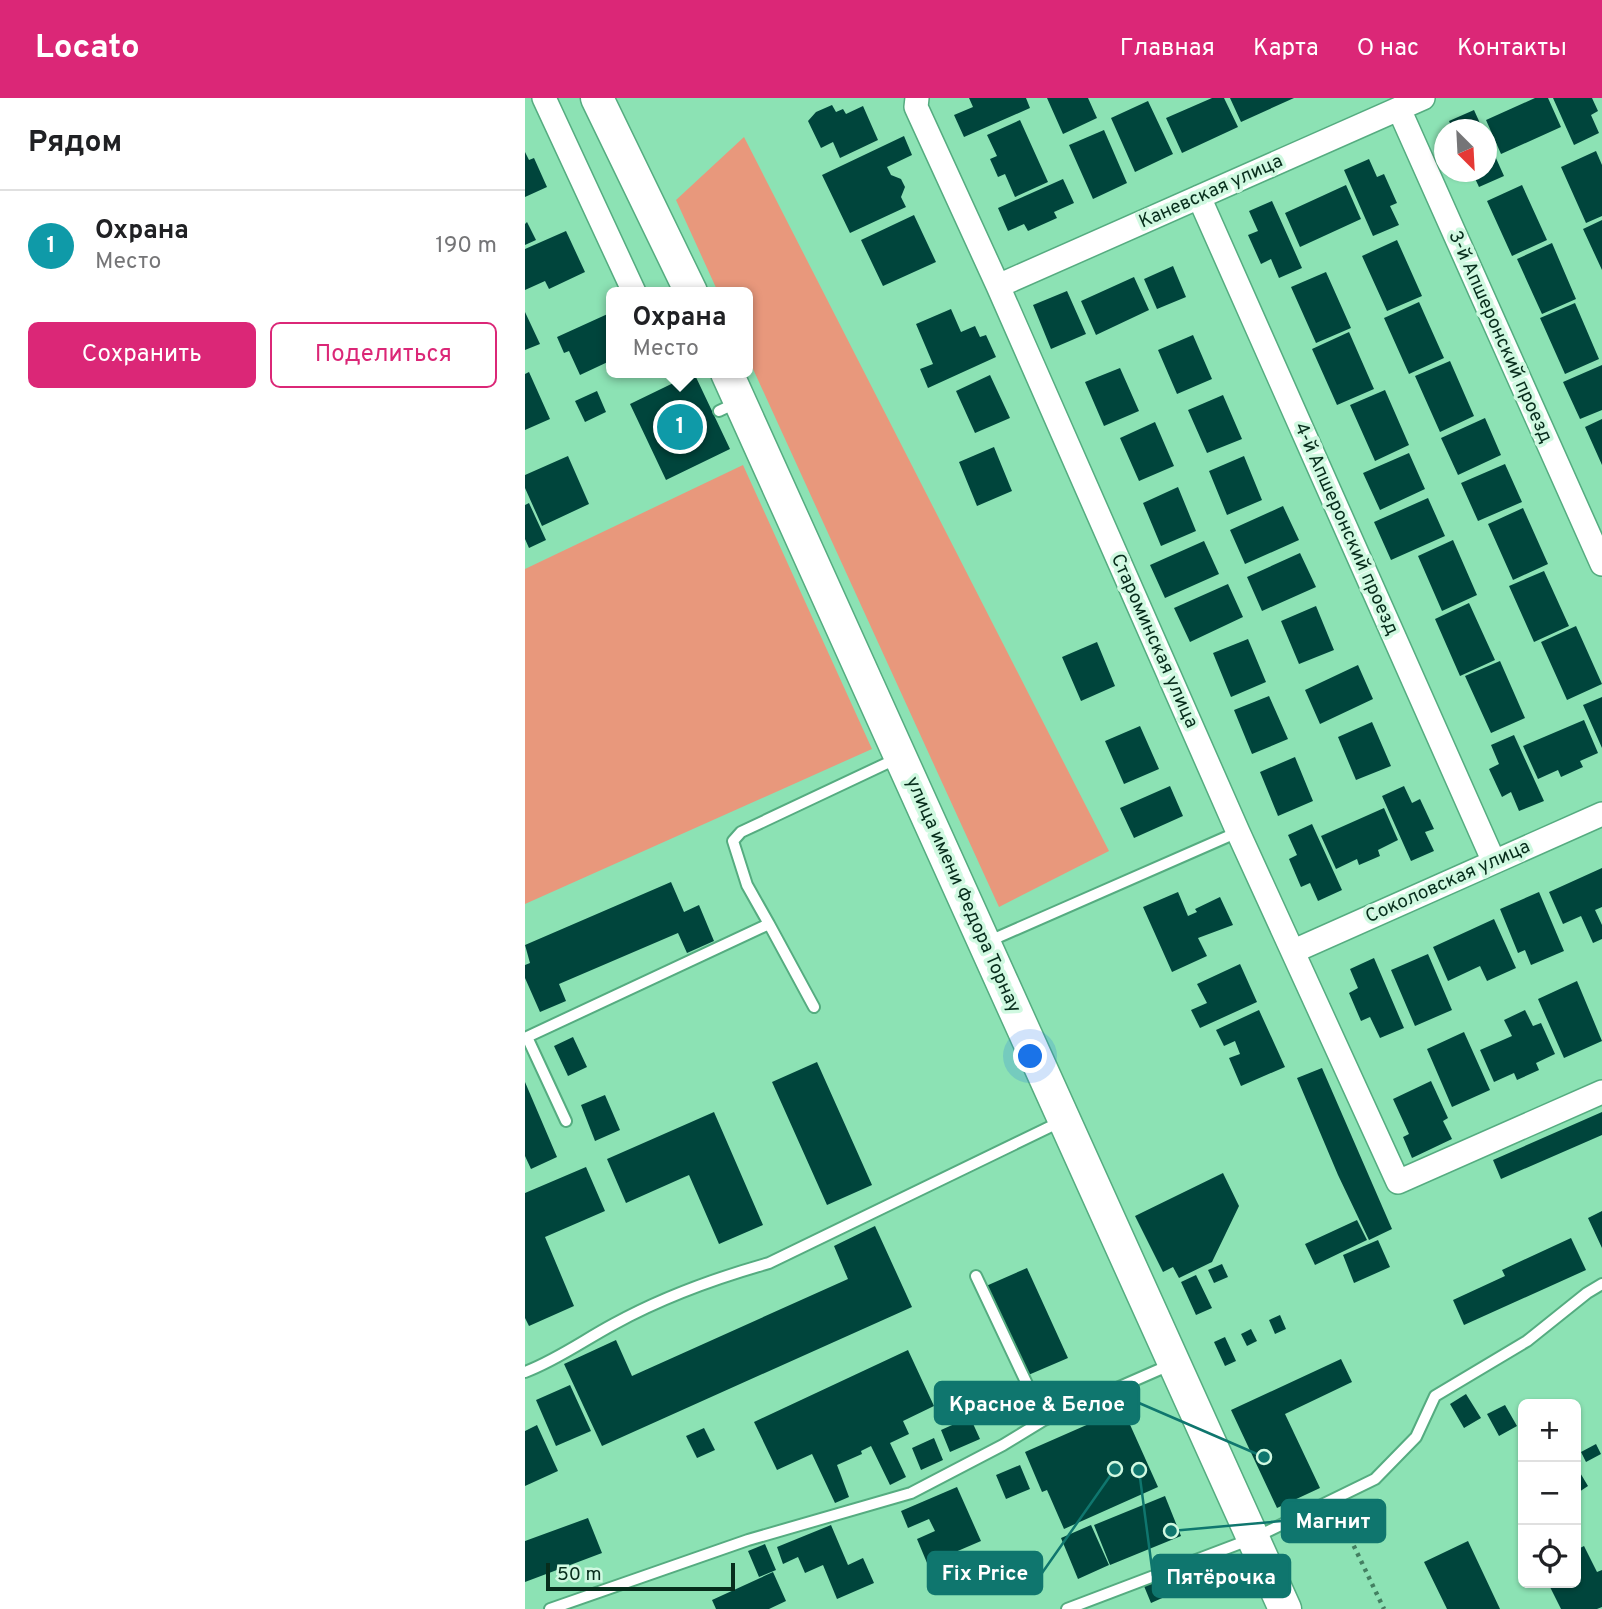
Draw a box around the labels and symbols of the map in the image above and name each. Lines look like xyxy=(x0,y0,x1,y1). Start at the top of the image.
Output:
north arrow xyxy=(1434,119,1497,182)
street label: Каневская улица xyxy=(1135,149,1287,235)
street label: 3-й Апшеронский проезд xyxy=(1442,227,1558,447)
pin: 1 xyxy=(657,401,703,453)
street label: 4-й Апшеронский проезд xyxy=(1288,419,1404,639)
street label: Староминская улица xyxy=(1105,550,1203,732)
street label: улица имени Федора Торнау xyxy=(900,773,1026,1017)
street label: Соколовская улица xyxy=(1362,835,1534,929)
your location xyxy=(1013,1039,1047,1073)
callout: Красное & Белое xyxy=(935,1382,1139,1424)
text: Красное & Белое xyxy=(949,1392,1125,1419)
callout: Магнит xyxy=(1282,1500,1385,1542)
text: Магнит xyxy=(1296,1509,1371,1536)
callout: Fix Price xyxy=(928,1552,1042,1594)
callout: Пятёрочка xyxy=(1153,1555,1290,1597)
scale bar xyxy=(546,1560,735,1592)
text: Fix Price xyxy=(942,1561,1028,1588)
text: Пятёрочка xyxy=(1166,1565,1276,1592)

